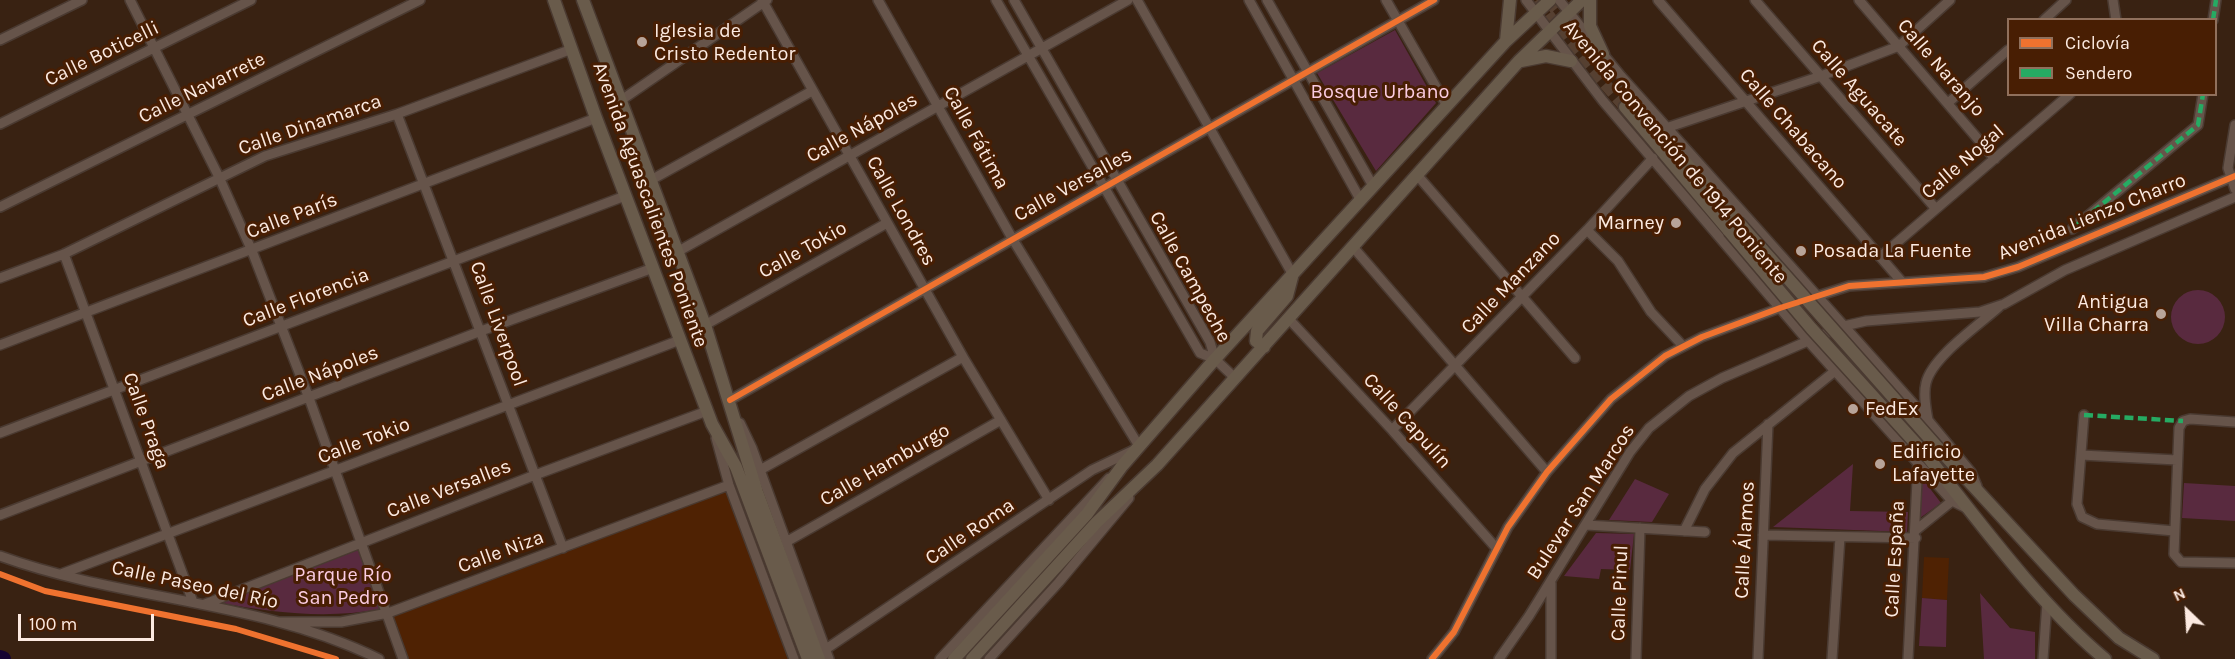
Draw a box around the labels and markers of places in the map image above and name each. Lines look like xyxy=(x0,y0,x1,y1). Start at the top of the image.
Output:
place label: Iglesia de Cristo Redentor xyxy=(654,19,796,66)
marker: Iglesia de Cristo Redentor xyxy=(635,35,649,49)
place label: Marney xyxy=(1597,211,1664,235)
marker: Marney xyxy=(1669,216,1683,230)
place label: Posada La Fuente xyxy=(1813,239,1971,263)
marker: Posada La Fuente xyxy=(1794,244,1808,258)
place label: Antigua Villa Charra xyxy=(2044,290,2149,337)
marker: Antigua Villa Charra xyxy=(2154,307,2168,321)
place label: FedEx xyxy=(1865,397,1919,421)
marker: FedEx xyxy=(1846,402,1860,416)
place label: Edificio Lafayette xyxy=(1892,440,1975,487)
marker: Edificio Lafayette xyxy=(1873,457,1887,471)

